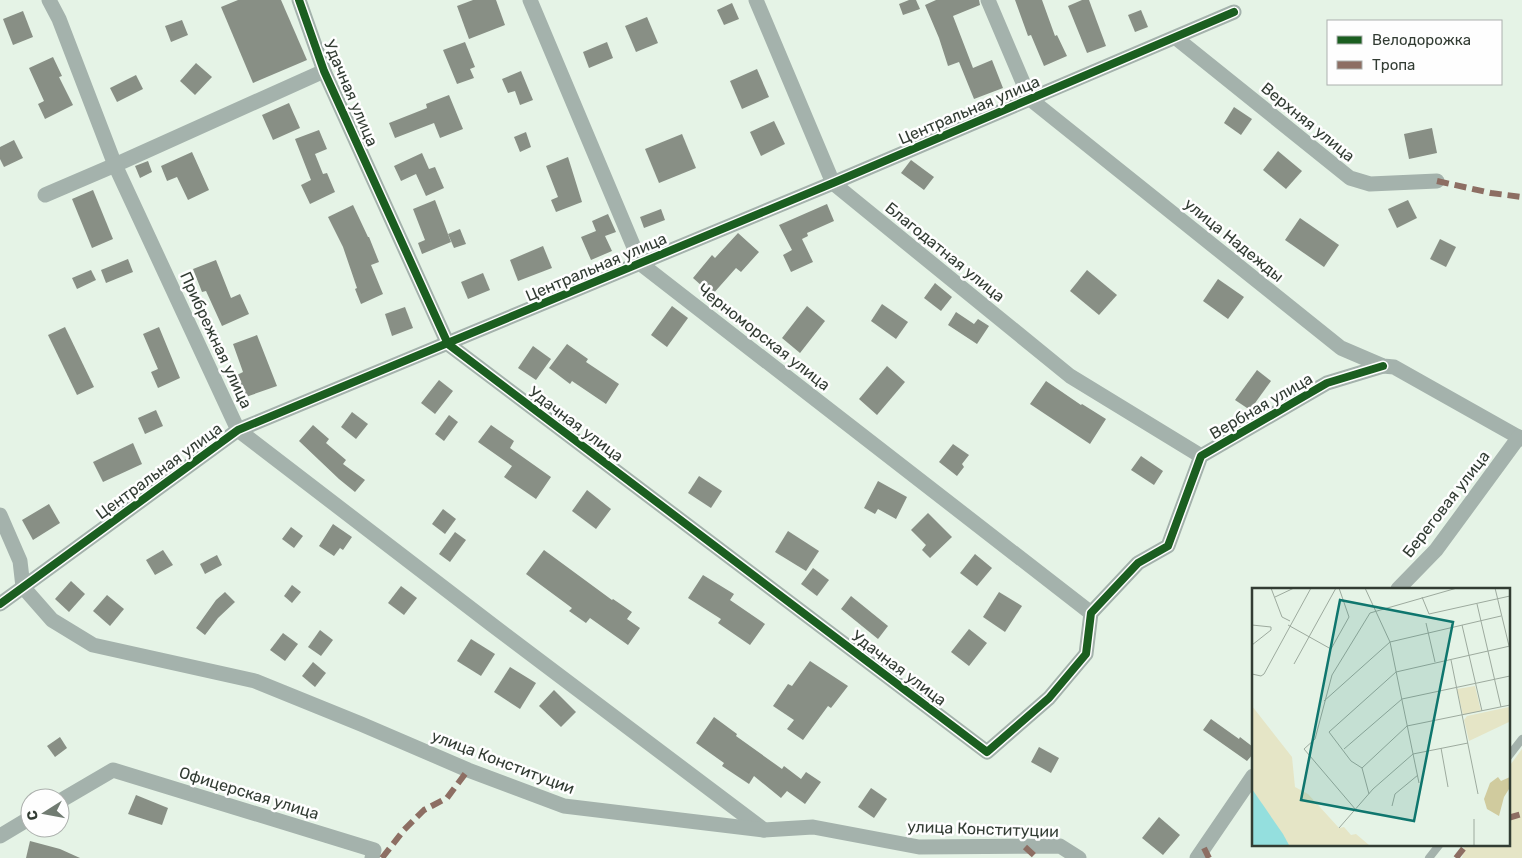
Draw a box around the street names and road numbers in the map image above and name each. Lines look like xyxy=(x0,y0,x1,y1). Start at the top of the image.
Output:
street label: Удачная улица xyxy=(320,37,382,149)
street label: Центральная улица xyxy=(896,72,1042,148)
street label: Верхняя улица xyxy=(1257,78,1359,166)
street label: улица Надежды xyxy=(1180,194,1288,286)
street label: Благодатная улица xyxy=(881,198,1009,306)
street label: Центральная улица xyxy=(523,229,669,305)
street label: Прибрежная улица xyxy=(176,269,256,411)
street label: Черноморская улица xyxy=(694,280,834,394)
street label: Вербная улица xyxy=(1206,369,1316,443)
street label: Удачная улица xyxy=(525,382,627,466)
street label: Центральная улица xyxy=(92,419,226,523)
street label: Береговая улица xyxy=(1398,447,1494,561)
street label: Удачная улица xyxy=(848,626,950,710)
street label: улица Конституции xyxy=(429,726,577,798)
street label: Офицерская улица xyxy=(177,763,321,823)
street label: улица Конституции xyxy=(907,817,1059,841)

